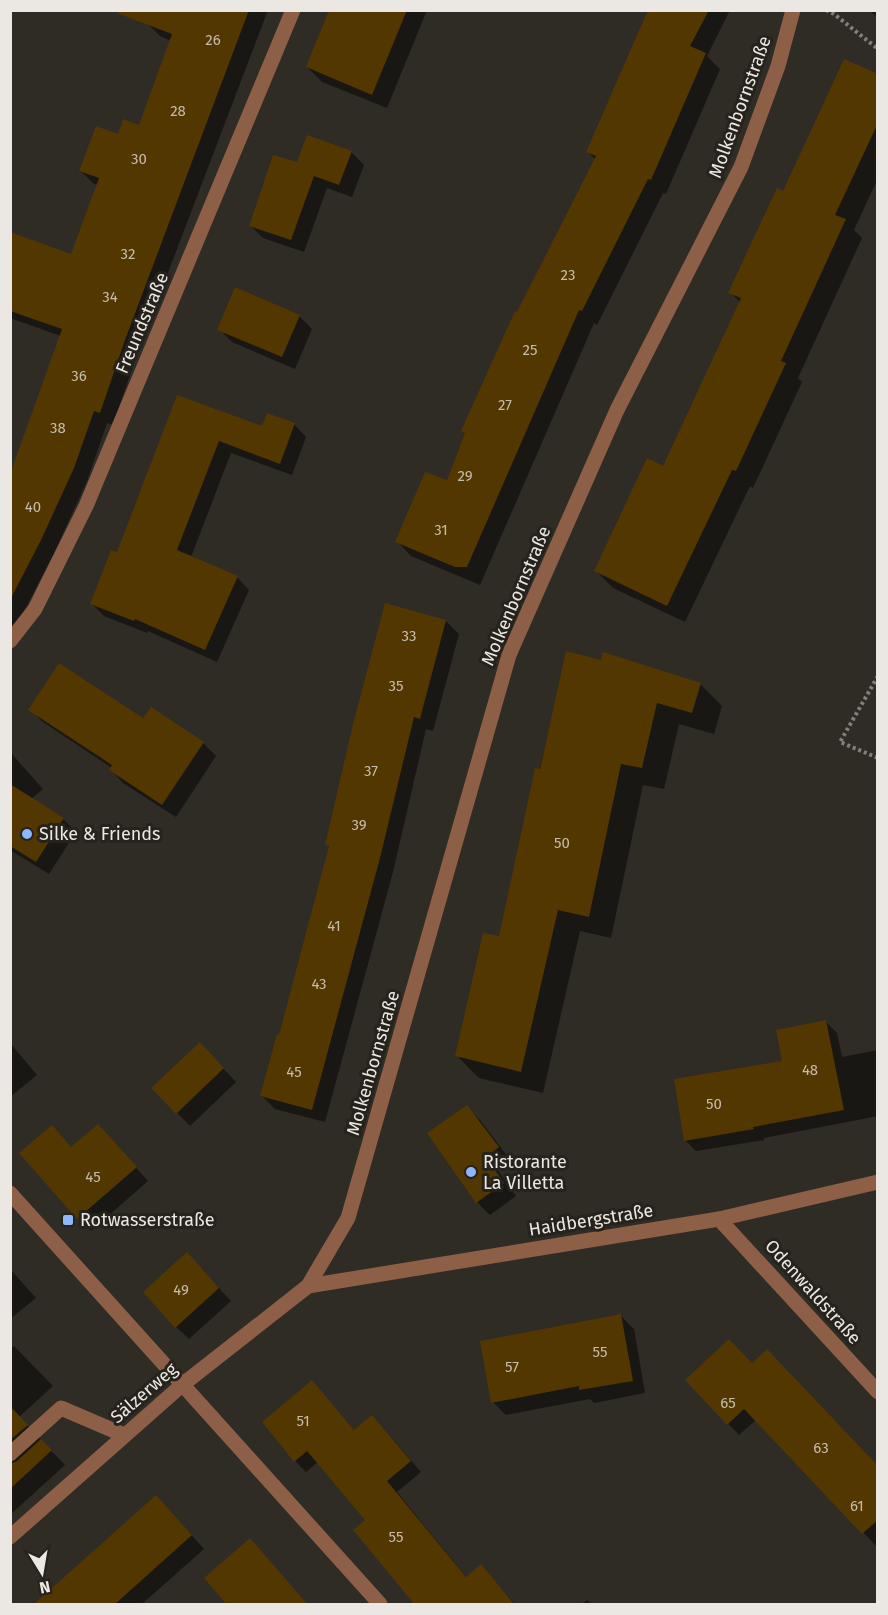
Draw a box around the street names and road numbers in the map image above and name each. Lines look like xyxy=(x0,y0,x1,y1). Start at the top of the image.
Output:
street label: Molkenbornstraße xyxy=(704,33,776,181)
street label: Freundstraße xyxy=(111,269,173,377)
street label: Molkenbornstraße xyxy=(477,523,555,669)
street label: Molkenbornstraße xyxy=(342,988,404,1138)
street label: Haidbergstraße xyxy=(527,1199,655,1241)
street label: Odenwaldstraße xyxy=(760,1235,866,1349)
street label: Sälzerweg xyxy=(106,1358,182,1428)

